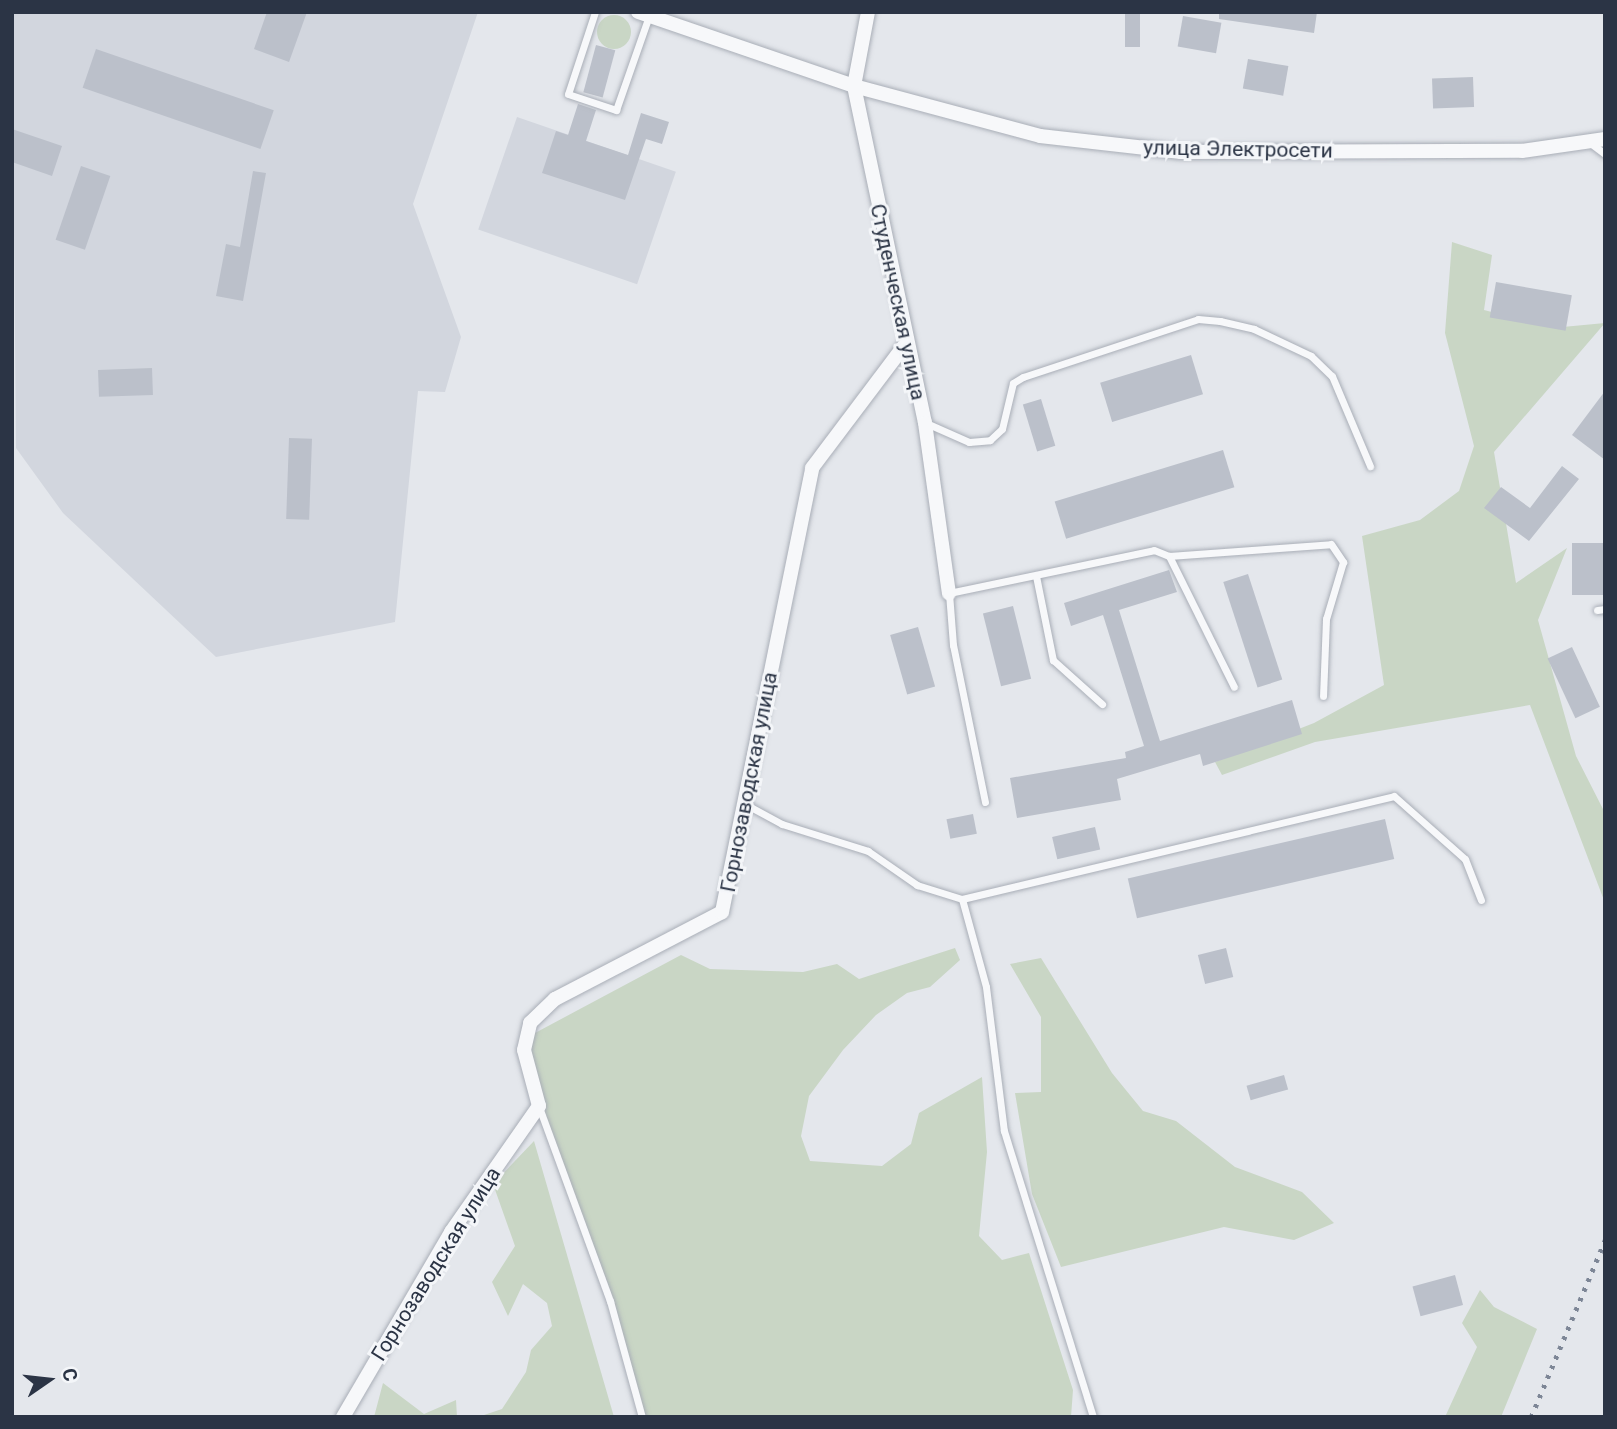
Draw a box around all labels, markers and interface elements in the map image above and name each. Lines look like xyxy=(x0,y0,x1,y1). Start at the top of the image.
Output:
street label: улица Электросети xyxy=(1143,135,1333,163)
street label: Студенческая улица xyxy=(865,202,931,402)
street label: Горнозаводская улица xyxy=(715,670,783,894)
street label: Горнозаводская улица xyxy=(366,1162,506,1366)
north arrow xyxy=(14,1345,84,1415)
text: С xyxy=(57,1366,83,1384)

